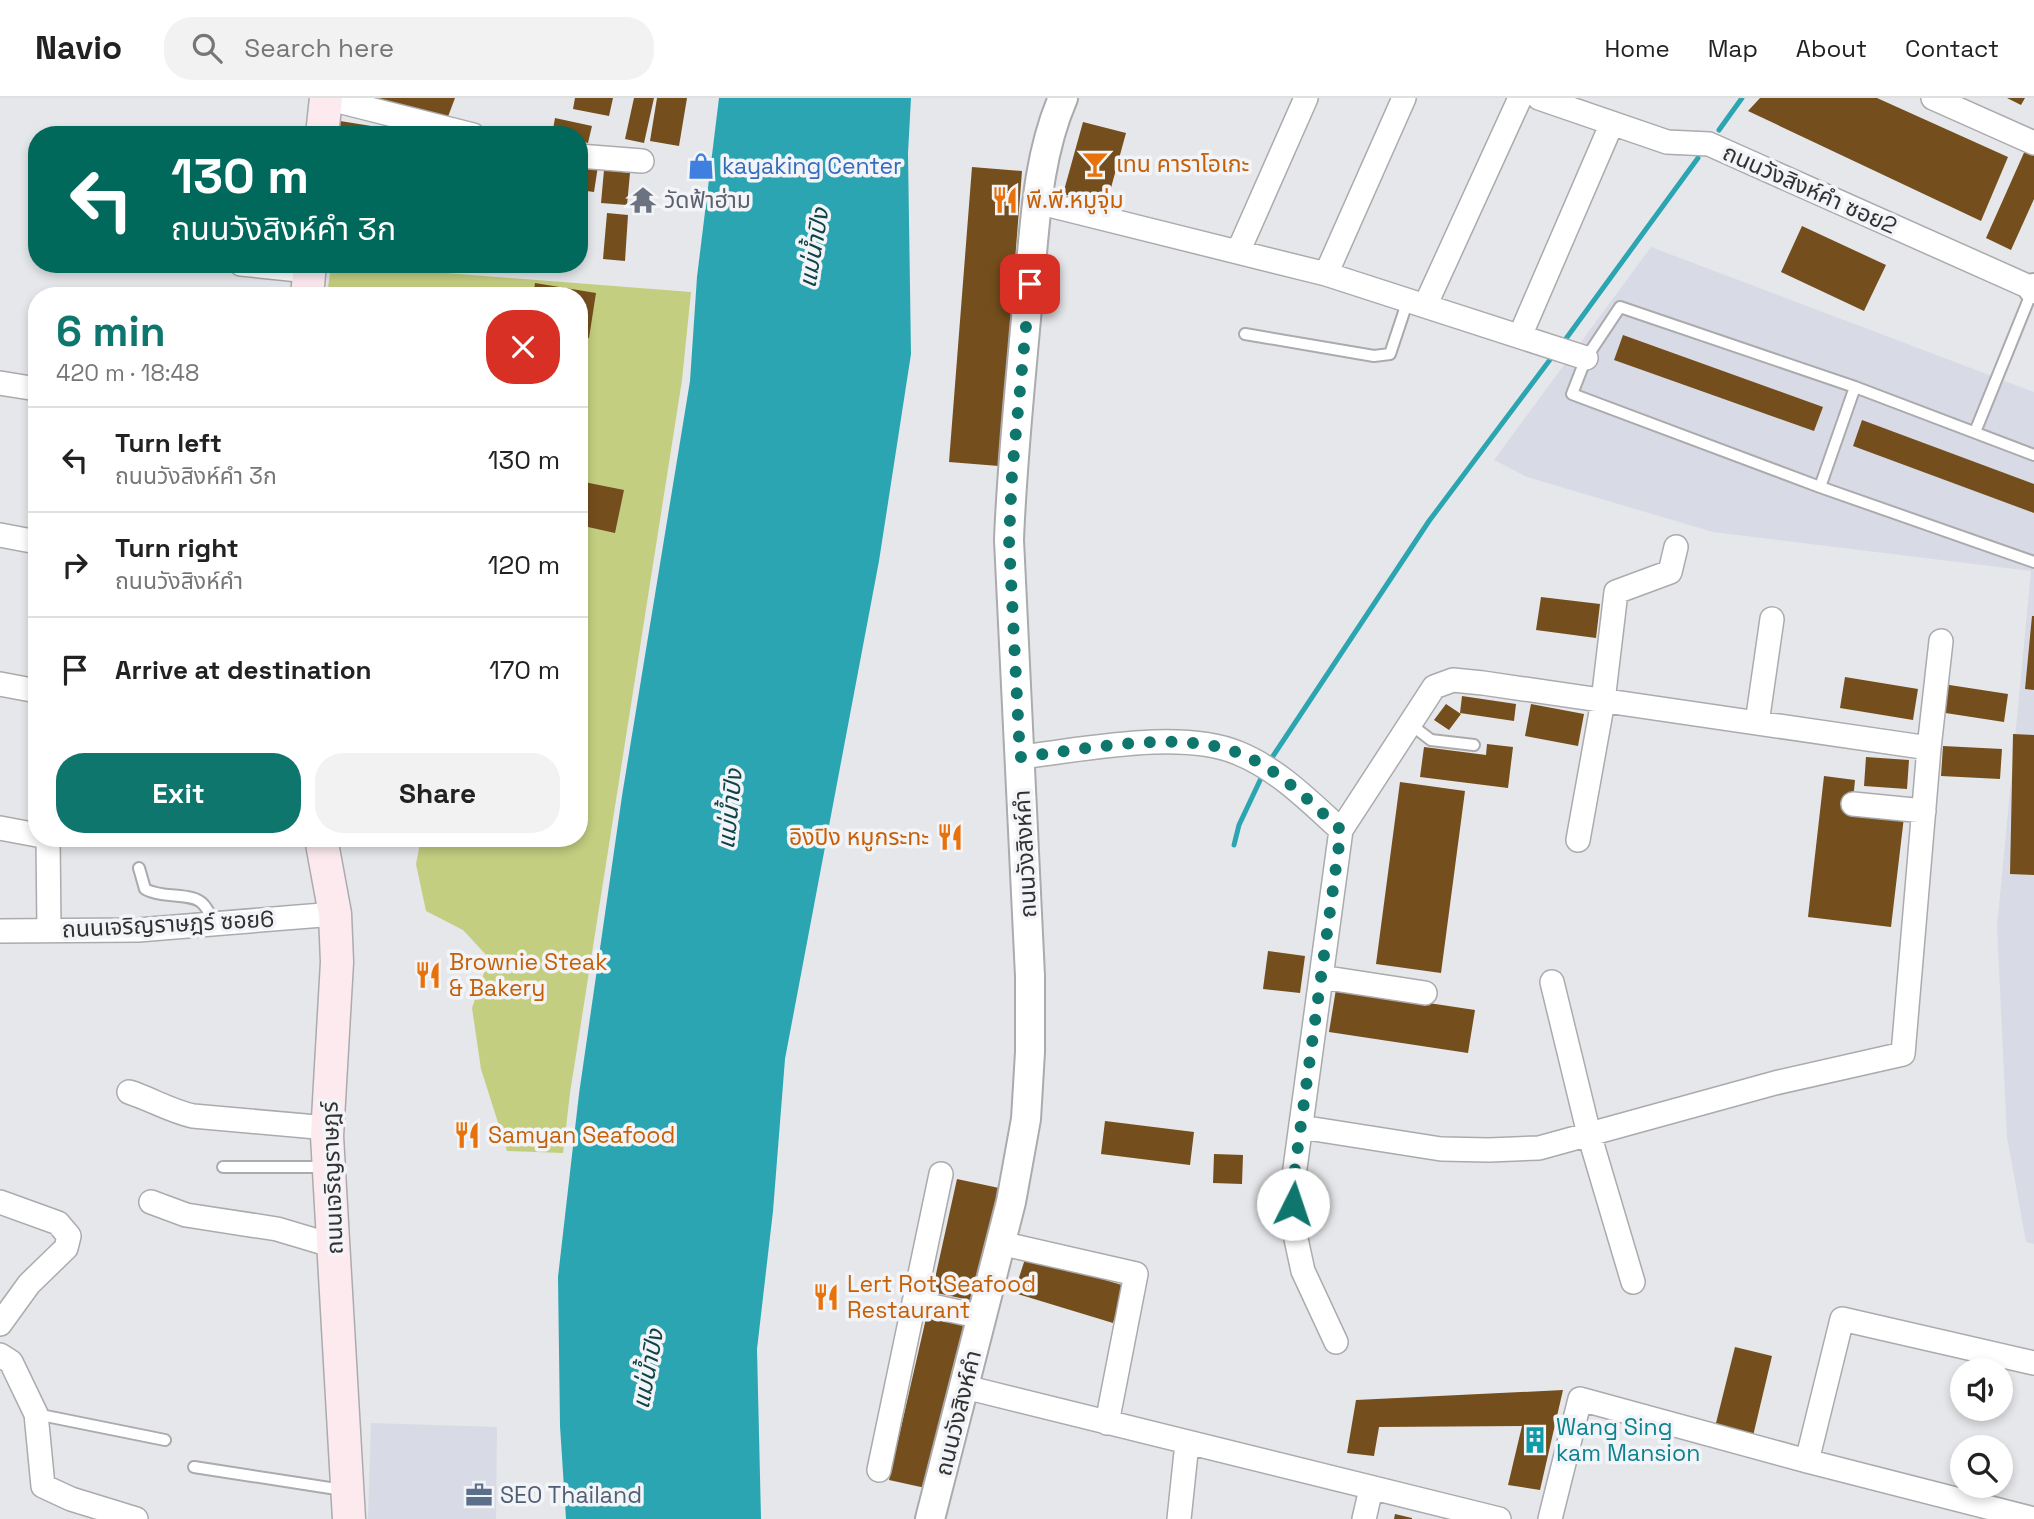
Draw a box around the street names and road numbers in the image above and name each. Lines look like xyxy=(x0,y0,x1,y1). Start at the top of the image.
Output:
street label: ถนนวังสิงห์คำ ซอย2 xyxy=(1718,137,1902,241)
street label: ถนนวังสิงห์คำ xyxy=(1007,789,1043,919)
street label: ถนนเจริญราษฎร์ ซอย6 xyxy=(61,903,275,945)
street label: ถนนเจริญราษฎร์ xyxy=(314,1100,350,1255)
street label: ถนนวังสิงห์คำ xyxy=(928,1347,988,1479)

